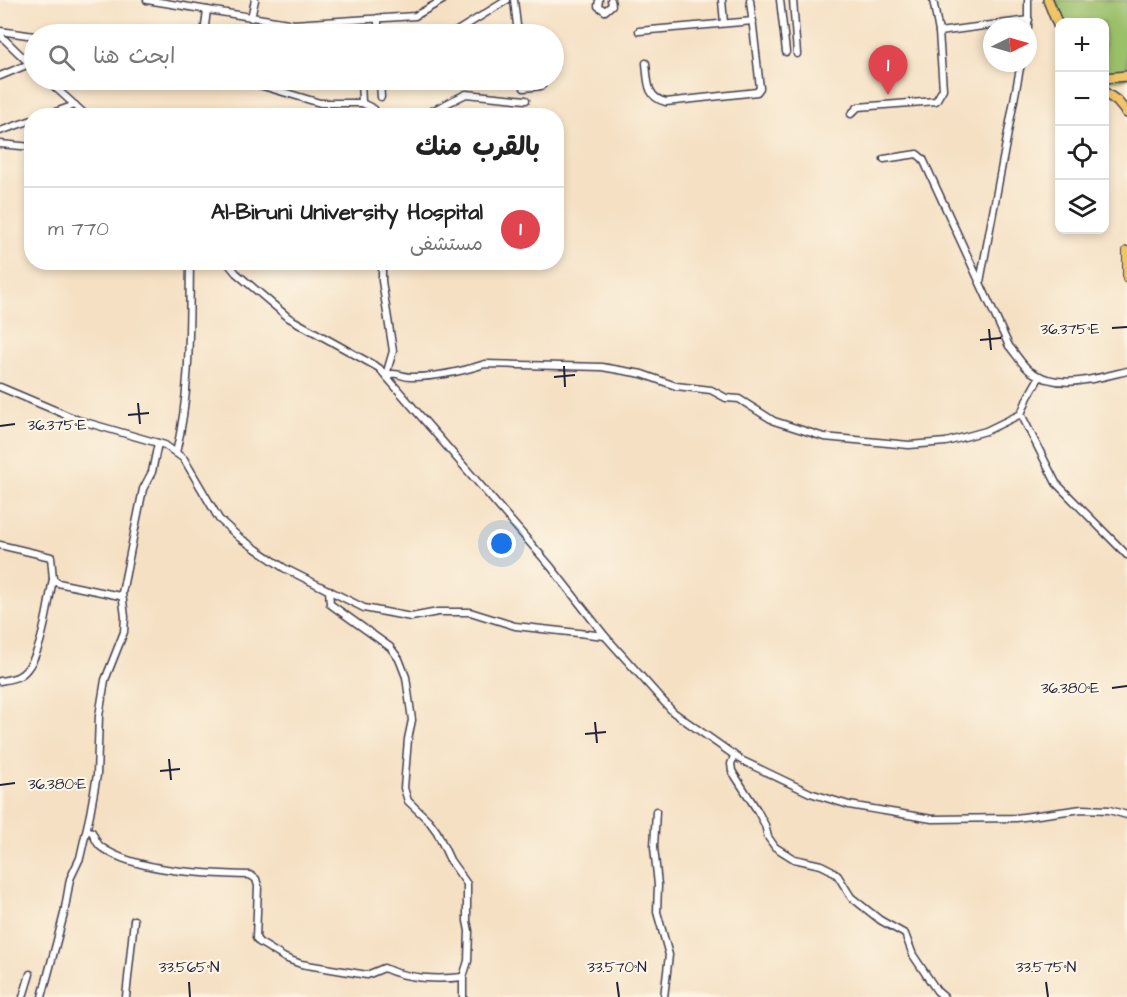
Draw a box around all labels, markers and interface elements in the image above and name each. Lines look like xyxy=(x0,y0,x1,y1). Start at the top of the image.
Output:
north arrow xyxy=(983,18,1037,72)
map controls xyxy=(1055,18,1109,234)
button: + xyxy=(1055,18,1109,72)
search box xyxy=(24,24,564,90)
icon: search xyxy=(45,41,78,74)
text: ابحث هنا xyxy=(93,41,175,72)
pin: 1 xyxy=(868,46,908,95)
button: − xyxy=(1055,72,1109,126)
button: locate xyxy=(1055,126,1109,180)
text: بالقرب منك xyxy=(416,129,540,165)
button: layers xyxy=(1055,180,1109,234)
text: Al-Biruni University Hospital xyxy=(211,197,483,228)
text: 770 m xyxy=(48,215,109,243)
text: 1 xyxy=(519,215,522,243)
text: مستشفى xyxy=(410,230,483,258)
text: 36.375°E xyxy=(1041,319,1100,340)
text: 36.375°E xyxy=(28,415,87,436)
your location xyxy=(487,529,516,558)
text: 36.380°E xyxy=(1041,678,1099,699)
text: 36.380°E xyxy=(28,774,86,795)
text: 33.565°N xyxy=(159,957,219,978)
text: 33.570°N xyxy=(587,957,647,978)
text: 33.575°N xyxy=(1016,957,1076,978)

